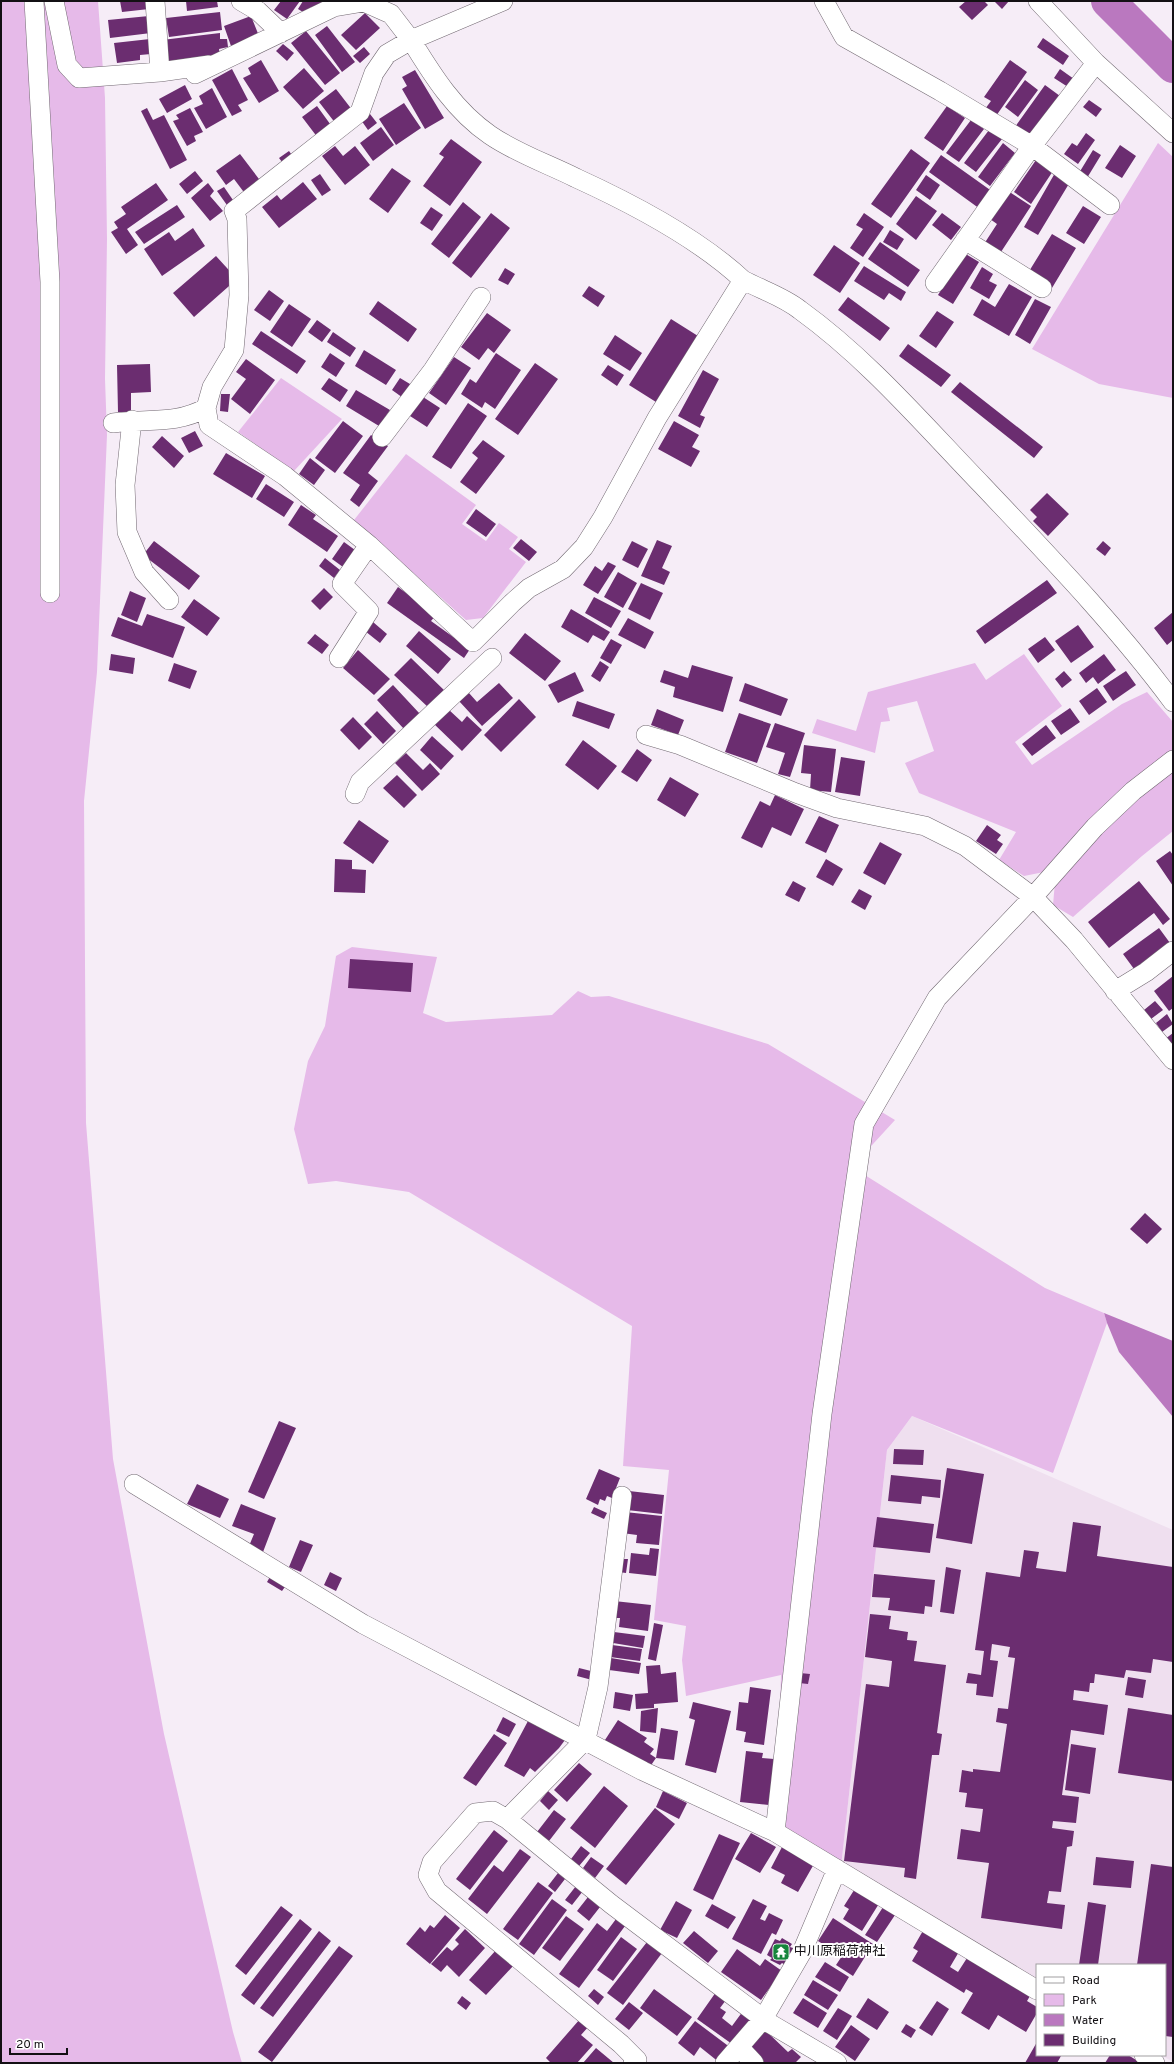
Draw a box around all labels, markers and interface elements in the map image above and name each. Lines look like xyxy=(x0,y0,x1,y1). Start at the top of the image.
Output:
temple icon: 中川原稲荷神社 xyxy=(771,1942,791,1962)
place label: 中川原稲荷神社 xyxy=(794,1944,885,1960)
legend xyxy=(1036,1964,1166,2056)
text: Road xyxy=(1072,1973,1100,1989)
text: Park xyxy=(1072,1993,1097,2009)
text: Water xyxy=(1072,2013,1104,2029)
scale bar xyxy=(10,2030,67,2056)
text: Building xyxy=(1072,2033,1116,2049)
text: 20 m xyxy=(16,2037,44,2053)

